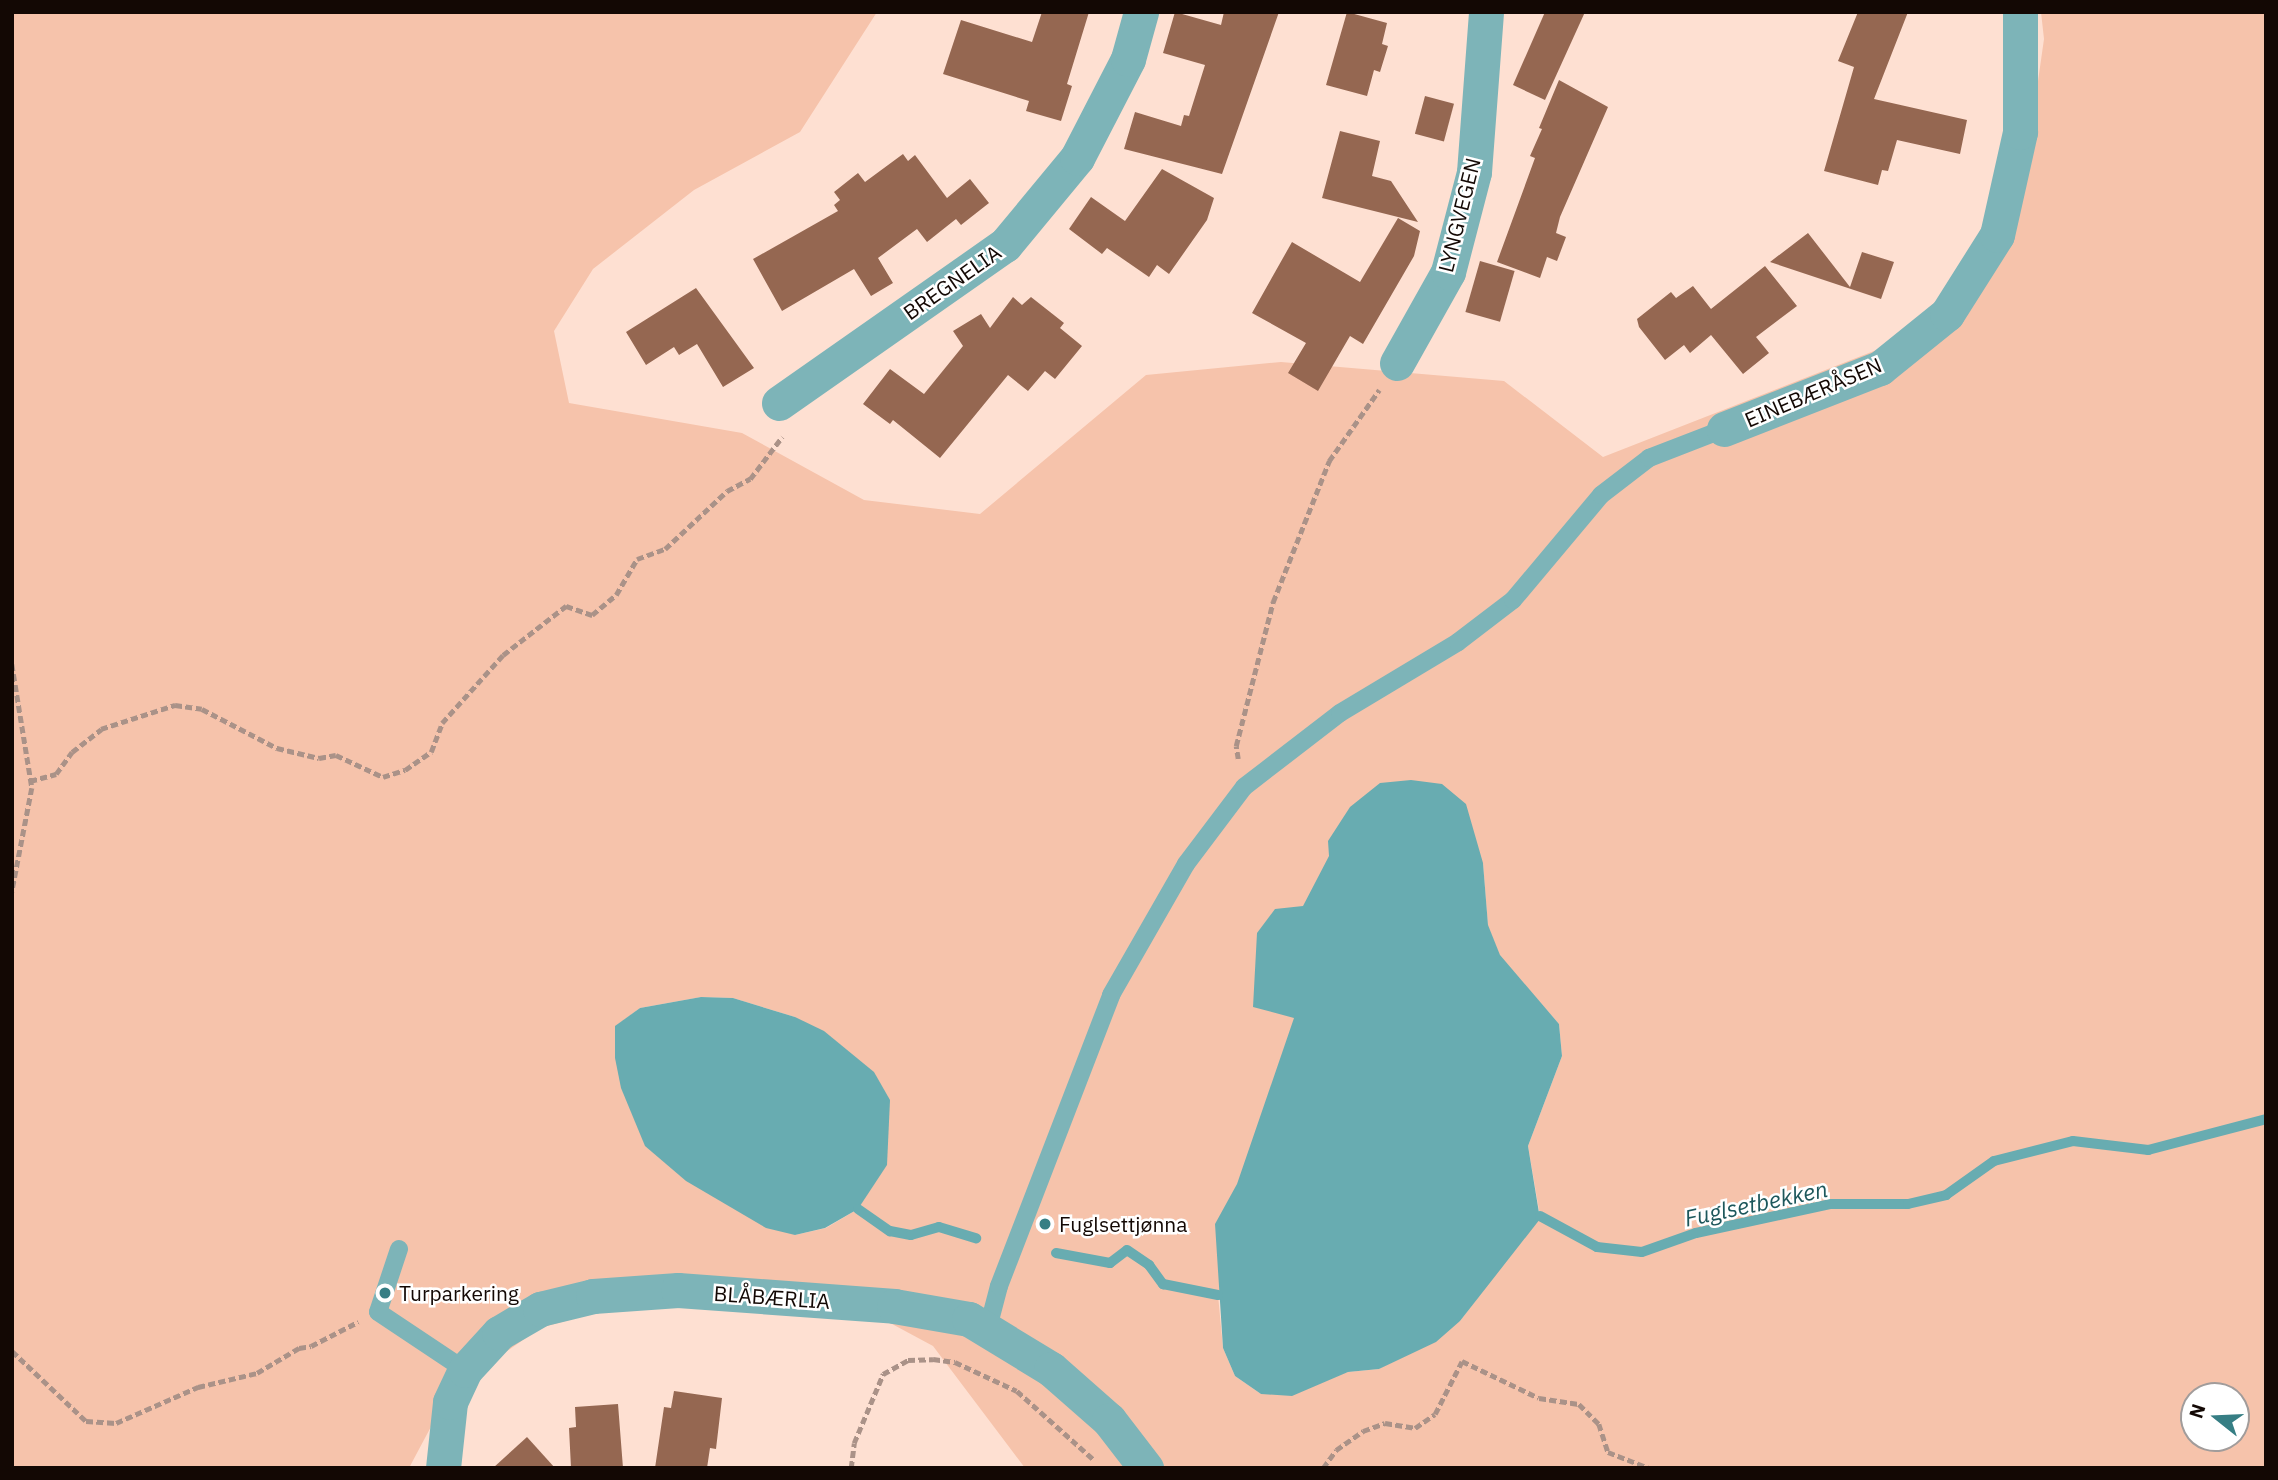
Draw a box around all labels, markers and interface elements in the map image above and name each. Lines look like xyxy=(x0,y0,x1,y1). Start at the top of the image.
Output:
street label: LYNGVEGEN xyxy=(1433,155,1485,275)
street label: BREGNELIA xyxy=(898,239,1006,325)
street label: EINEBÆRÅSEN xyxy=(1741,352,1885,432)
water label: Fuglsetbekken xyxy=(1682,1174,1830,1232)
place label: Fuglsettjønna xyxy=(1059,1211,1187,1237)
marker: Fuglsettjønna xyxy=(1037,1216,1053,1232)
place label: Turparkering xyxy=(399,1280,519,1306)
street label: BLÅBÆRLIA xyxy=(713,1280,831,1314)
marker: Turparkering xyxy=(377,1285,393,1301)
north arrow xyxy=(2180,1382,2250,1452)
text: N xyxy=(2183,1401,2210,1421)

